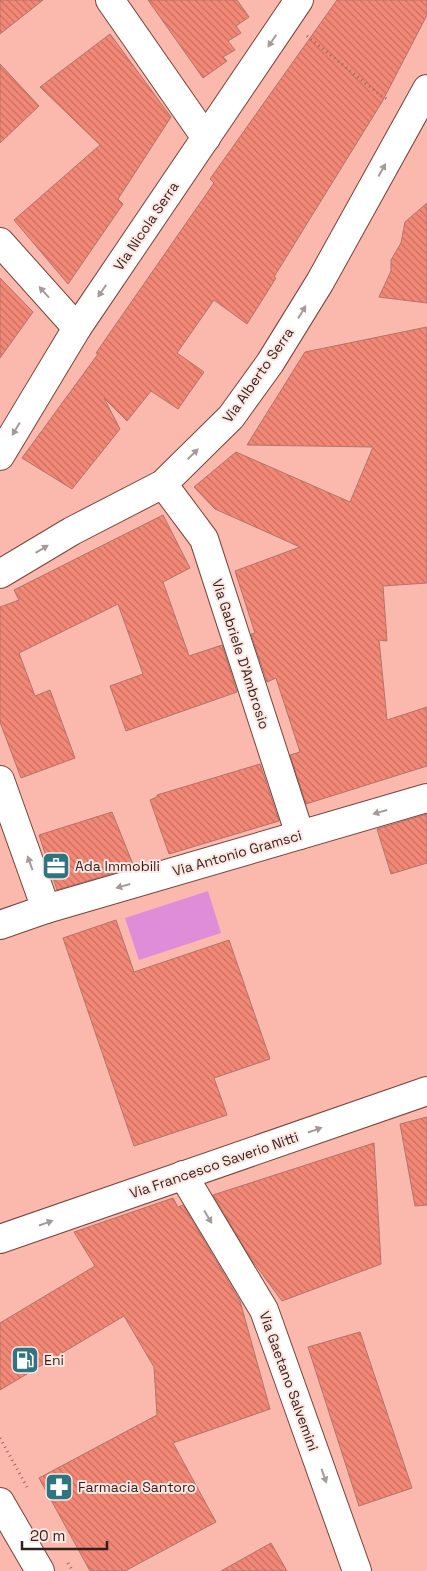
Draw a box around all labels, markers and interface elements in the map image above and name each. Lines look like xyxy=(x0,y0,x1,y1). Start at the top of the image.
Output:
one-way arrow xyxy=(267,34,277,47)
one-way arrow xyxy=(378,163,386,178)
street label: Via Nicola Serra xyxy=(110,178,182,274)
one-way arrow xyxy=(97,284,107,298)
one-way arrow xyxy=(39,285,50,298)
one-way arrow xyxy=(297,305,306,318)
street label: Via Alberto Serra xyxy=(218,324,298,426)
one-way arrow xyxy=(12,422,21,435)
one-way arrow xyxy=(187,448,199,460)
one-way arrow xyxy=(35,544,48,553)
street label: Via Gabriele D'Ambrosio xyxy=(208,577,274,731)
one-way arrow xyxy=(373,808,388,816)
street label: Via Antonio Gramsci xyxy=(170,826,304,880)
office icon: Ada Immobili xyxy=(41,851,71,881)
one-way arrow xyxy=(26,855,33,870)
place label: Ada Immobili xyxy=(75,857,160,875)
one-way arrow xyxy=(116,883,131,891)
one-way arrow xyxy=(308,1125,323,1133)
street label: Via Francesco Saverio Nitti xyxy=(127,1128,301,1202)
one-way arrow xyxy=(204,1211,213,1224)
one-way arrow xyxy=(39,1219,54,1227)
street label: Via Gaetano Salvemini xyxy=(255,1309,323,1453)
fuel station icon: Eni xyxy=(10,1345,40,1375)
place label: Eni xyxy=(44,1351,64,1369)
one-way arrow xyxy=(320,1469,328,1484)
pharmacy icon: Farmacia Santoro xyxy=(44,1472,74,1502)
place label: Farmacia Santoro xyxy=(78,1478,196,1496)
scale bar xyxy=(22,1518,108,1550)
text: 20 m xyxy=(30,1526,65,1545)

